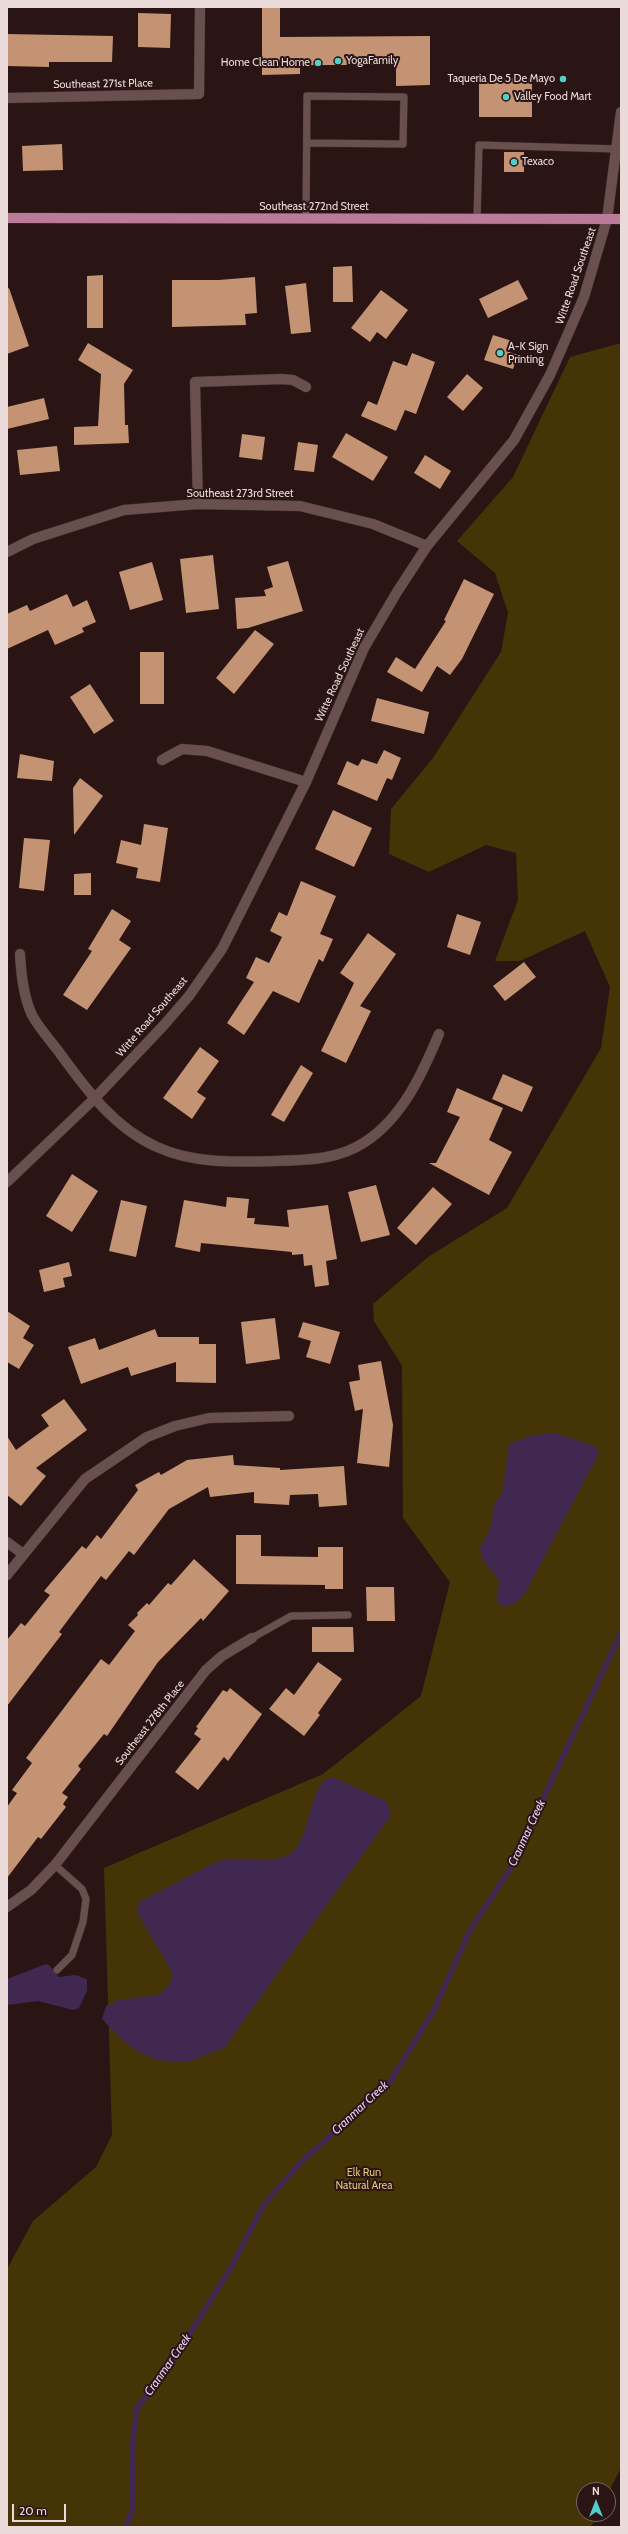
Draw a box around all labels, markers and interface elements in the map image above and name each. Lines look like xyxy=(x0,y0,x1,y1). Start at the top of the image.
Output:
place label: YogaFamily xyxy=(346,54,398,68)
place label: Home Clean Home xyxy=(221,56,310,70)
marker: YogaFamily xyxy=(333,56,343,66)
marker: Home Clean Home xyxy=(313,58,323,68)
place label: Taqueria De 5 De Mayo xyxy=(448,72,555,86)
marker: Taqueria De 5 De Mayo xyxy=(558,74,568,84)
street label: Southeast 271st Place xyxy=(53,77,153,91)
place label: Valley Food Mart xyxy=(514,90,592,104)
marker: Valley Food Mart xyxy=(501,92,511,102)
place label: Texaco xyxy=(522,155,554,169)
marker: Texaco xyxy=(509,157,519,167)
street label: Southeast 272nd Street xyxy=(259,200,369,214)
street label: Witte Road Southeast xyxy=(553,226,599,326)
place label: A-K Sign Printing xyxy=(508,340,548,366)
marker: A-K Sign Printing xyxy=(495,348,505,358)
street label: Southeast 273rd Street xyxy=(187,487,293,501)
street label: Witte Road Southeast xyxy=(313,626,367,724)
street label: Witte Road Southeast xyxy=(114,974,190,1060)
street label: Southeast 278th Place xyxy=(113,1678,187,1768)
water label: Cranmar Creek xyxy=(505,1797,549,1869)
water label: Cranmar Creek xyxy=(329,2078,391,2138)
park label: Elk Run Natural Area xyxy=(335,2166,393,2192)
water label: Cranmar Creek xyxy=(142,2331,194,2399)
north arrow xyxy=(576,2482,616,2522)
text: N xyxy=(592,2484,600,2498)
scale bar xyxy=(14,2496,68,2522)
text: 20 m xyxy=(19,2503,47,2518)

